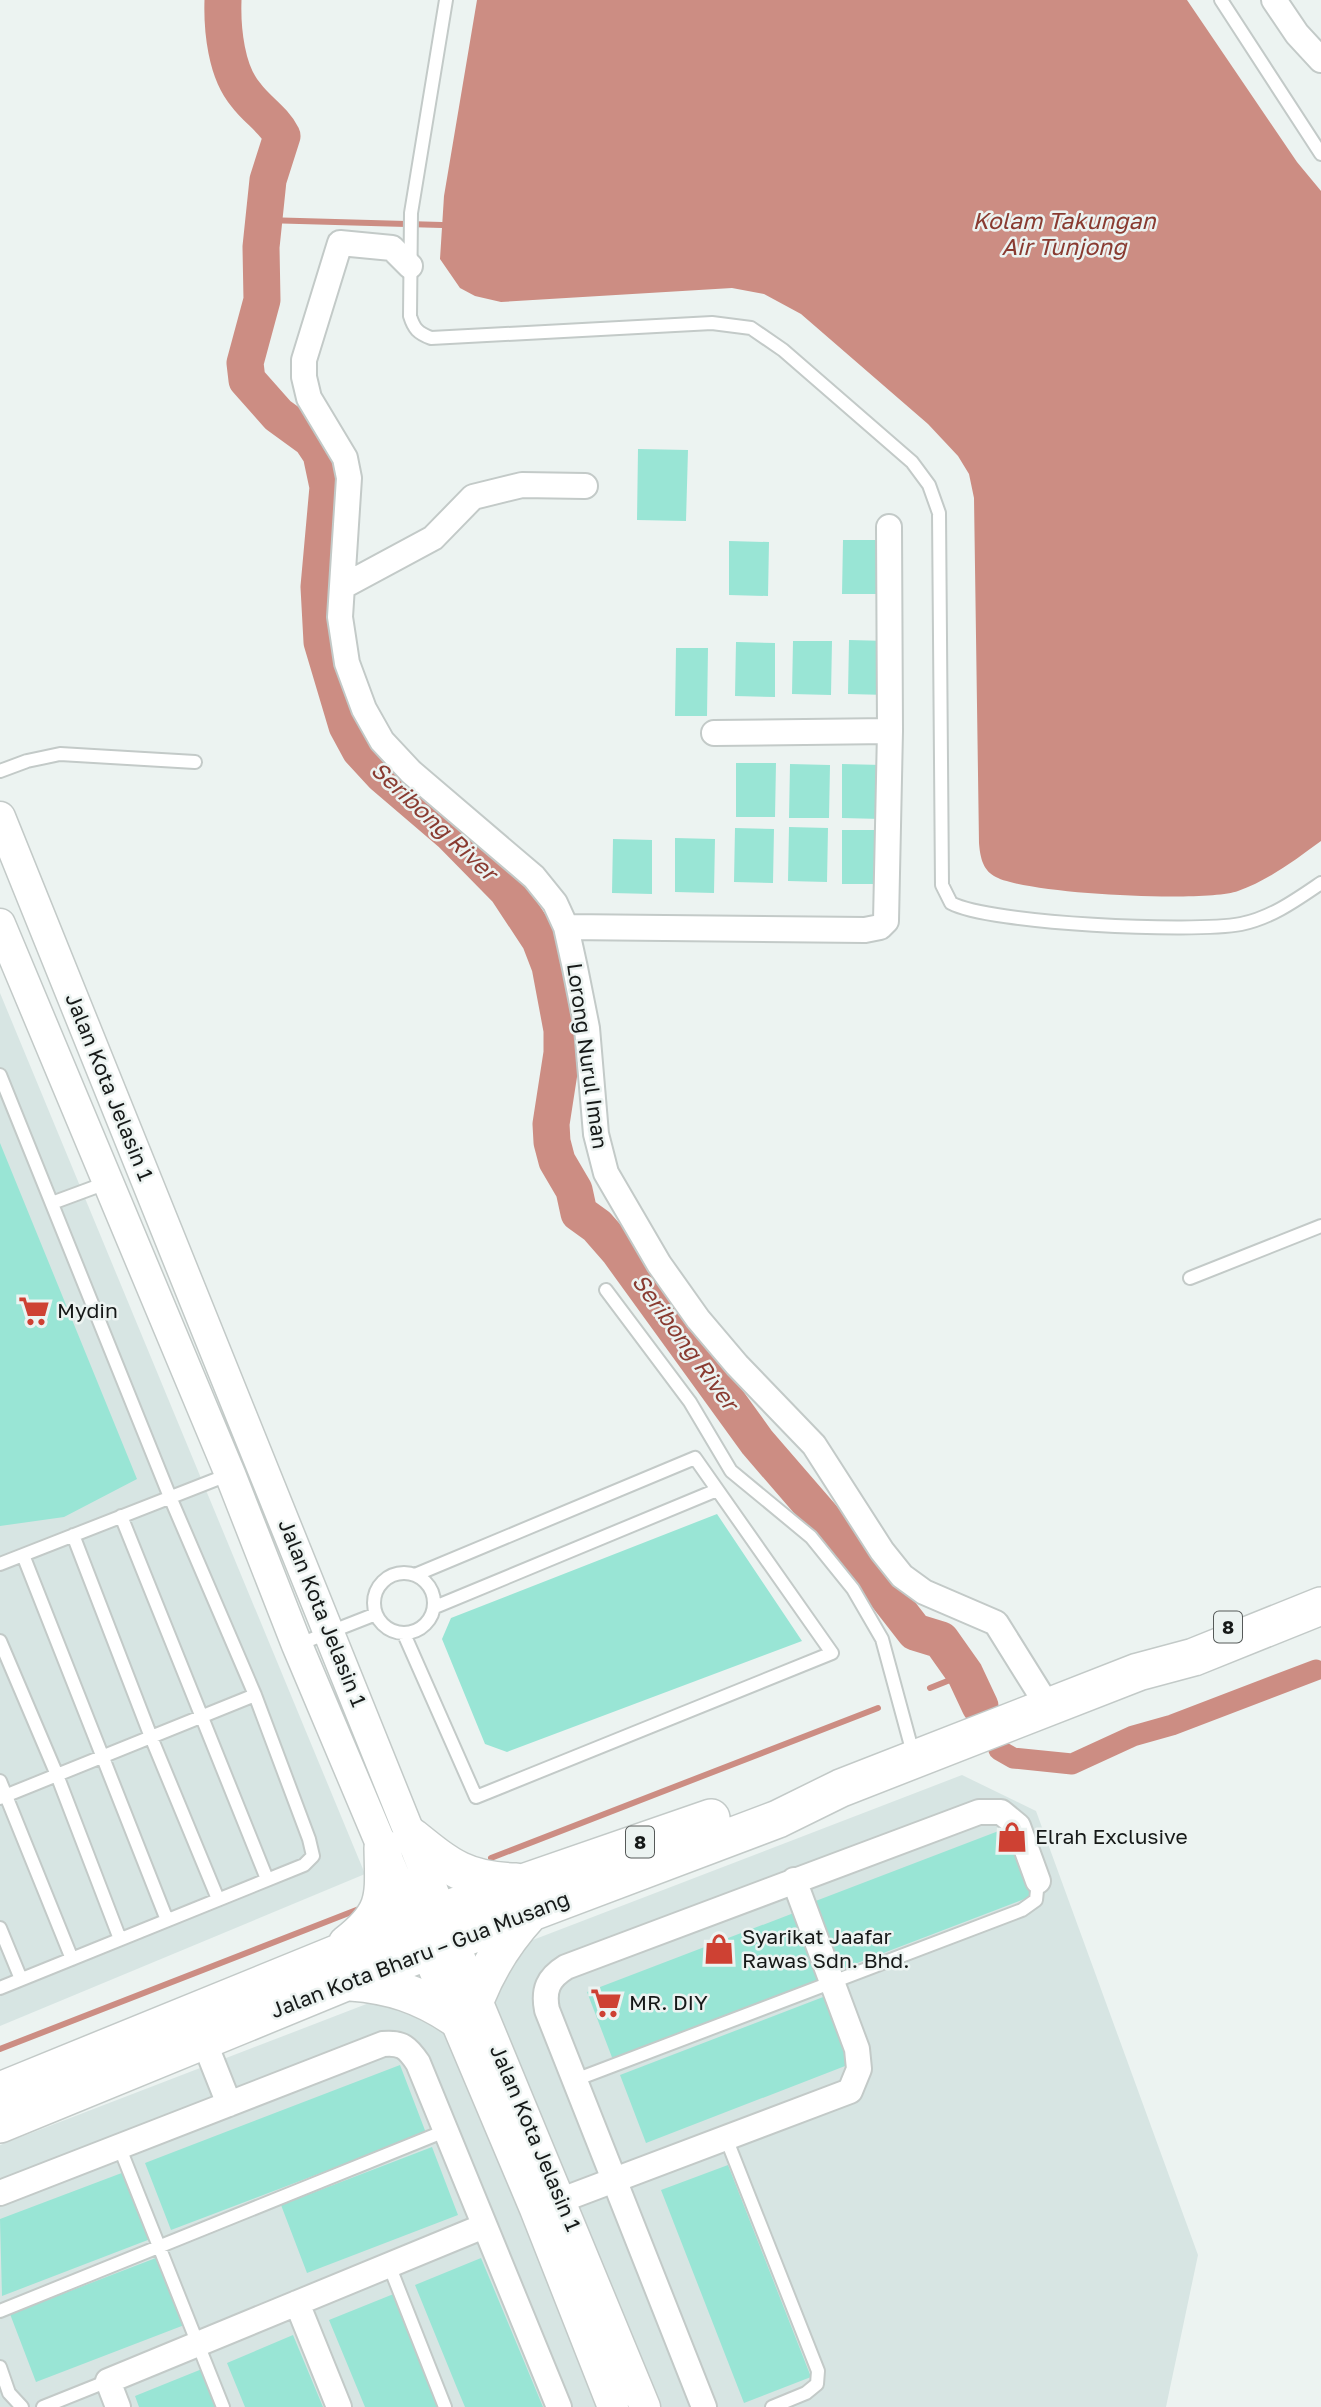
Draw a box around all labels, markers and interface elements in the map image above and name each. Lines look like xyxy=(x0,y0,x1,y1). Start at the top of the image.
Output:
water label: Kolam Takungan Air Tunjong xyxy=(972,206,1156,260)
water label: Seribong River xyxy=(366,755,506,888)
street label: Lorong Nurul Iman xyxy=(562,961,614,1151)
street label: Jalan Kota Jelasin 1 xyxy=(60,989,159,1184)
water label: Seribong River xyxy=(627,1268,746,1418)
supermarket icon: Mydin xyxy=(17,1294,51,1328)
place label: Mydin xyxy=(57,1297,118,1323)
street label: Jalan Kota Jelasin 1 xyxy=(273,1515,372,1710)
road number: 8 xyxy=(1214,1611,1242,1642)
shop icon: Elrah Exclusive xyxy=(995,1820,1029,1854)
place label: Elrah Exclusive xyxy=(1035,1823,1188,1849)
road number: 8 xyxy=(626,1826,654,1858)
street label: Jalan Kota Bharu – Gua Musang xyxy=(267,1885,573,2023)
place label: Syarikat Jaafar Rawas Sdn. Bhd. xyxy=(742,1923,910,1973)
shop icon: Syarikat Jaafar Rawas Sdn. Bhd. xyxy=(702,1932,736,1966)
supermarket icon: MR. DIY xyxy=(589,1986,623,2020)
place label: MR. DIY xyxy=(629,1989,708,2015)
street label: Jalan Kota Jelasin 1 xyxy=(485,2040,587,2235)

